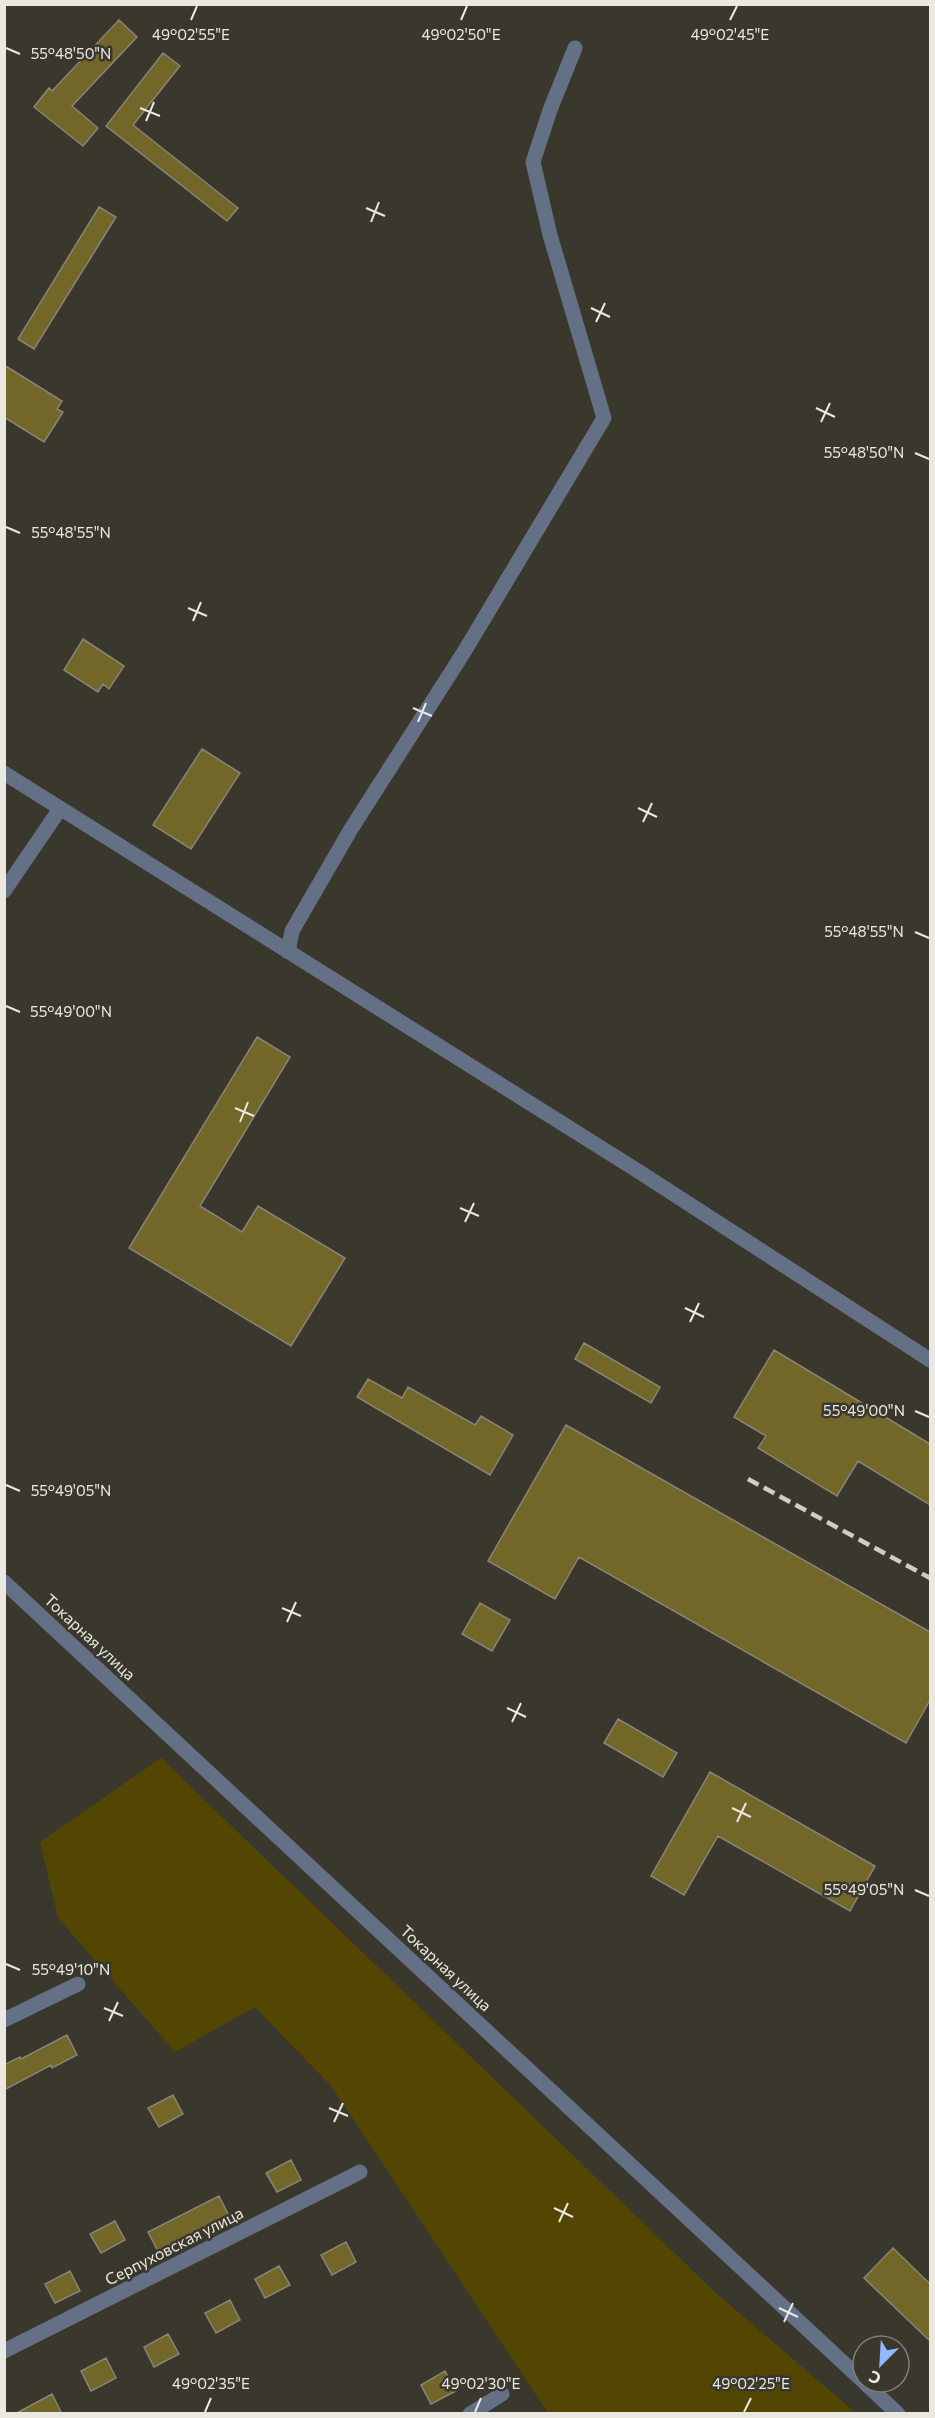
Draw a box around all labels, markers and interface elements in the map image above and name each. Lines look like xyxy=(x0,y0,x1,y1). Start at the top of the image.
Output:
text: 49°02'55"E xyxy=(152,25,230,43)
text: 49°02'50"E xyxy=(421,25,501,43)
text: 49°02'45"E xyxy=(691,25,769,43)
text: 55°48'50"N xyxy=(31,44,111,62)
text: 55°48'50"N xyxy=(824,443,904,461)
text: 55°48'55"N xyxy=(31,523,111,541)
text: 55°48'55"N xyxy=(824,922,904,940)
text: 55°49'00"N xyxy=(30,1002,112,1020)
text: 55°49'00"N xyxy=(823,1401,905,1419)
text: 55°49'05"N xyxy=(31,1481,111,1499)
street label: Токарная улица xyxy=(41,1590,140,1684)
text: 55°49'05"N xyxy=(824,1880,904,1898)
street label: Токарная улица xyxy=(397,1921,496,2015)
text: 55°49'10"N xyxy=(32,1960,110,1978)
street label: Серпуховская улица xyxy=(102,2203,246,2289)
north arrow xyxy=(851,2334,911,2394)
text: С xyxy=(866,2367,884,2389)
text: 49°02'35"E xyxy=(172,2374,250,2392)
text: 49°02'30"E xyxy=(441,2374,521,2392)
text: 49°02'25"E xyxy=(712,2374,790,2392)

